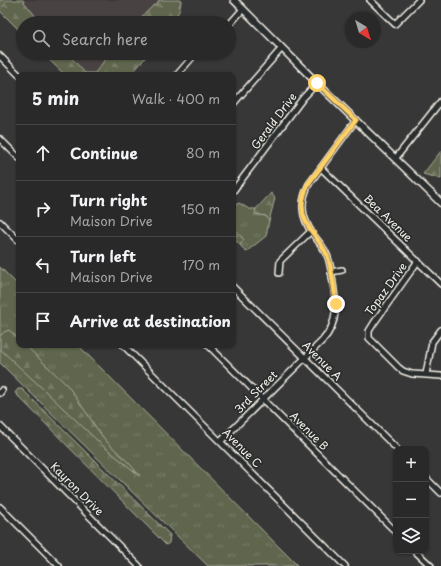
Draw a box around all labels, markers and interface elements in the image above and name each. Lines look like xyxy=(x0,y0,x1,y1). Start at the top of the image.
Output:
north arrow xyxy=(345,12,381,48)
search box xyxy=(16,16,236,60)
icon: search xyxy=(30,27,52,49)
text: Search here xyxy=(62,27,148,50)
route start xyxy=(308,74,326,92)
text: 5 min xyxy=(32,85,79,111)
text: Walk · 400 m xyxy=(132,89,220,108)
street label: Gerald Drive xyxy=(247,89,301,153)
text: Continue xyxy=(70,141,138,164)
icon: ahead xyxy=(32,142,54,164)
text: 80 m xyxy=(186,143,220,162)
text: Turn right xyxy=(70,188,147,211)
street label: Bea Avenue xyxy=(360,190,416,245)
icon: right xyxy=(32,198,54,220)
text: 150 m xyxy=(181,199,220,218)
text: Maison Drive xyxy=(70,211,153,230)
text: Turn left xyxy=(70,244,136,267)
icon: left xyxy=(32,254,54,276)
text: 170 m xyxy=(182,255,220,274)
street label: Topaz Drive xyxy=(360,258,411,319)
text: Maison Drive xyxy=(70,267,153,286)
route end xyxy=(327,295,345,313)
text: Arrive at destination xyxy=(70,309,231,332)
icon: arrive xyxy=(32,310,54,332)
street label: Avenue A xyxy=(299,337,346,385)
street label: 3rd Street xyxy=(230,366,281,417)
street label: Avenue B xyxy=(286,407,333,454)
street label: Avenue C xyxy=(219,424,266,471)
map controls xyxy=(393,446,429,554)
button: + xyxy=(393,446,429,482)
street label: Kayron Drive xyxy=(47,458,108,519)
button: − xyxy=(393,482,429,518)
button: layers xyxy=(393,518,429,554)

